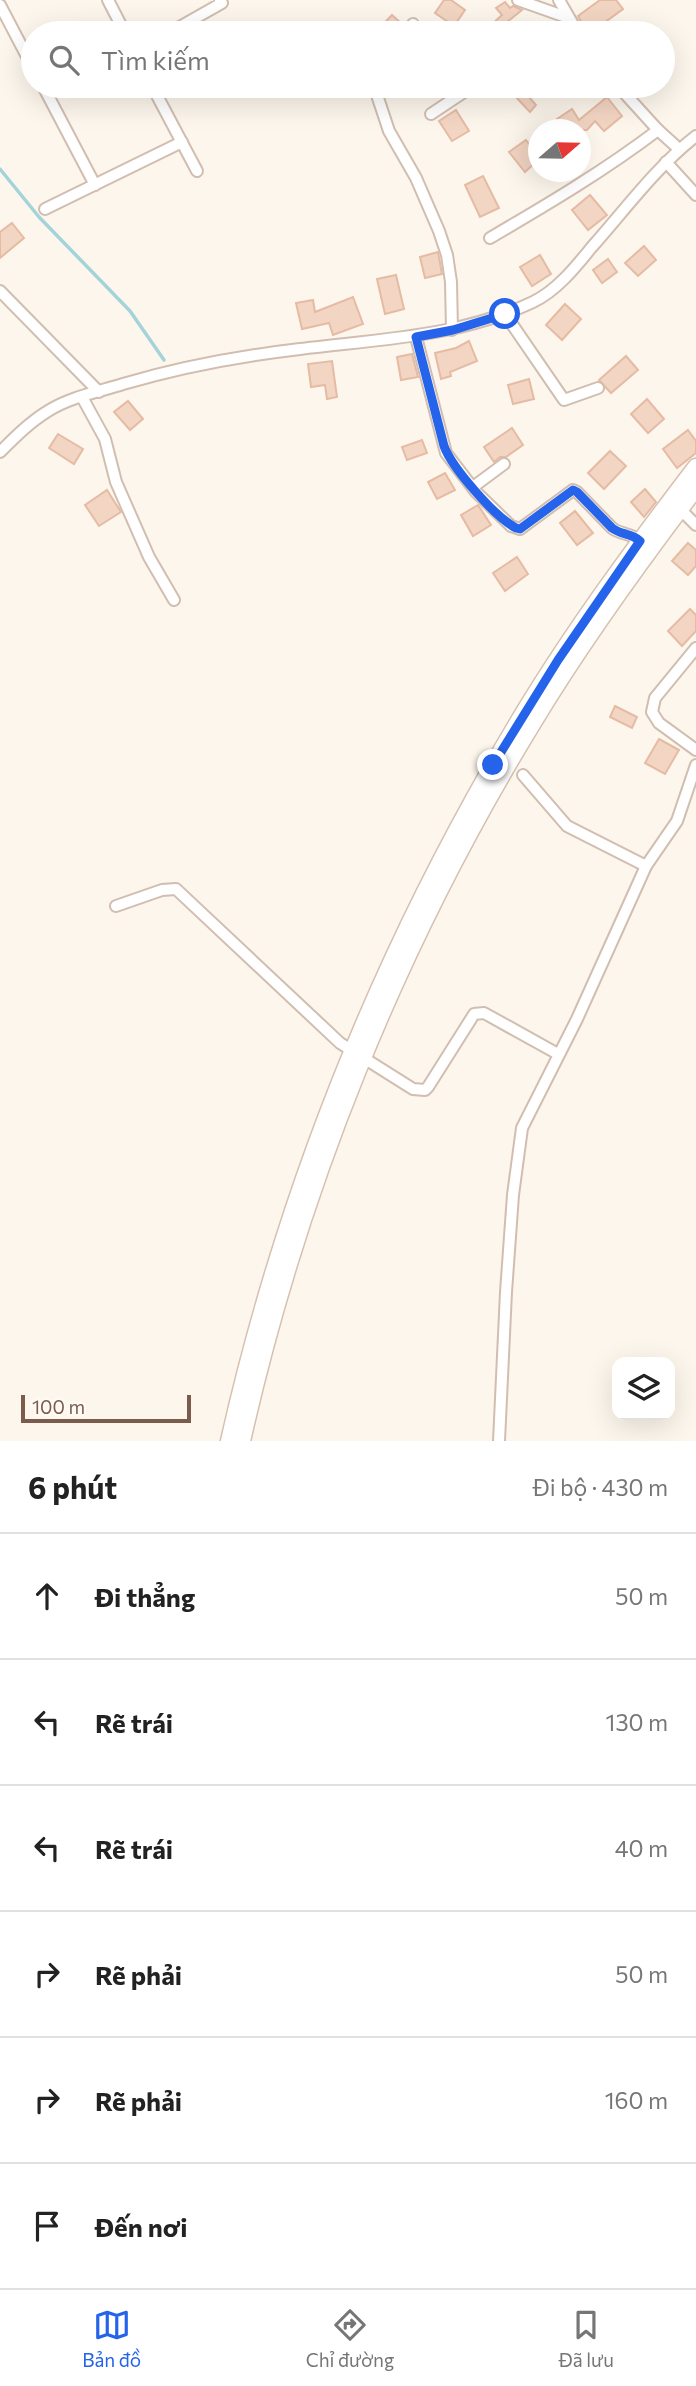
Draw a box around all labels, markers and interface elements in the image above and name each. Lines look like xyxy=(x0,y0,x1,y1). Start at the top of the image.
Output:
search box xyxy=(21,21,675,98)
icon: search xyxy=(45,41,83,79)
text: Tìm kiếm xyxy=(101,44,210,75)
north arrow xyxy=(528,119,591,182)
route start xyxy=(489,298,520,329)
route end xyxy=(477,749,508,780)
map controls xyxy=(612,1357,675,1420)
button: layers xyxy=(612,1357,675,1420)
scale bar xyxy=(21,1392,191,1424)
text: 100 m xyxy=(32,1395,85,1418)
text: 6 phút xyxy=(28,1468,117,1505)
text: Đi bộ · 430 m xyxy=(533,1473,668,1501)
icon: ahead xyxy=(28,1577,66,1615)
text: Đi thẳng xyxy=(95,1581,195,1612)
text: 50 m xyxy=(615,1582,668,1610)
icon: left xyxy=(28,1703,66,1741)
text: Rẽ trái xyxy=(95,1707,173,1738)
text: 130 m xyxy=(606,1708,668,1736)
icon: left xyxy=(28,1829,66,1867)
text: Rẽ trái xyxy=(95,1833,173,1864)
text: 40 m xyxy=(615,1834,668,1862)
icon: right xyxy=(28,1955,66,1993)
text: Rẽ phải xyxy=(95,1959,182,1990)
text: 50 m xyxy=(615,1960,668,1988)
icon: right xyxy=(28,2081,66,2119)
text: Rẽ phải xyxy=(95,2085,182,2116)
text: 160 m xyxy=(605,2086,668,2114)
icon: arrive xyxy=(28,2207,66,2245)
text: Đến nơi xyxy=(95,2211,188,2242)
tab: Bản đồ xyxy=(82,2306,141,2371)
tab: Chỉ đường xyxy=(306,2306,394,2371)
tab: Đã lưu xyxy=(559,2306,614,2371)

